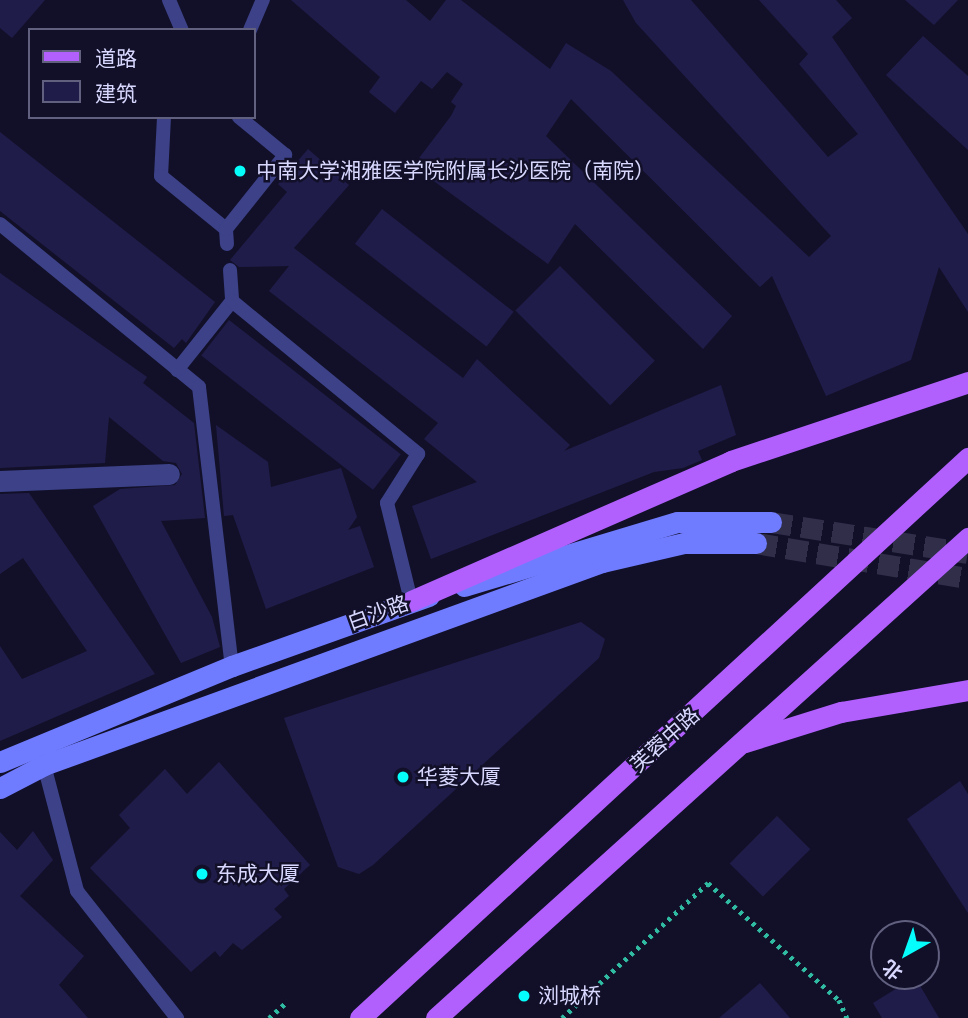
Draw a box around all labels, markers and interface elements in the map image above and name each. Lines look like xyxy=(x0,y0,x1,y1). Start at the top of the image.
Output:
legend xyxy=(28,28,256,119)
text: 道路 xyxy=(95,46,137,71)
text: 建筑 xyxy=(95,81,137,106)
place label: 中南大学湘雅医学院附属长沙医院（南院） xyxy=(256,158,655,184)
marker: 中南大学湘雅医学院附属长沙医院（南院） xyxy=(230,161,250,181)
street label: 白沙路 xyxy=(344,590,412,636)
street label: 芙蓉中路 xyxy=(625,703,705,777)
place label: 华菱大厦 xyxy=(417,764,501,790)
marker: 华菱大厦 xyxy=(395,769,411,785)
place label: 东成大厦 xyxy=(216,861,300,887)
marker: 东成大厦 xyxy=(194,866,210,882)
north arrow xyxy=(870,920,940,990)
text: 北 xyxy=(878,955,907,985)
place label: 浏城桥 xyxy=(538,983,601,1009)
marker: 浏城桥 xyxy=(516,988,532,1004)

